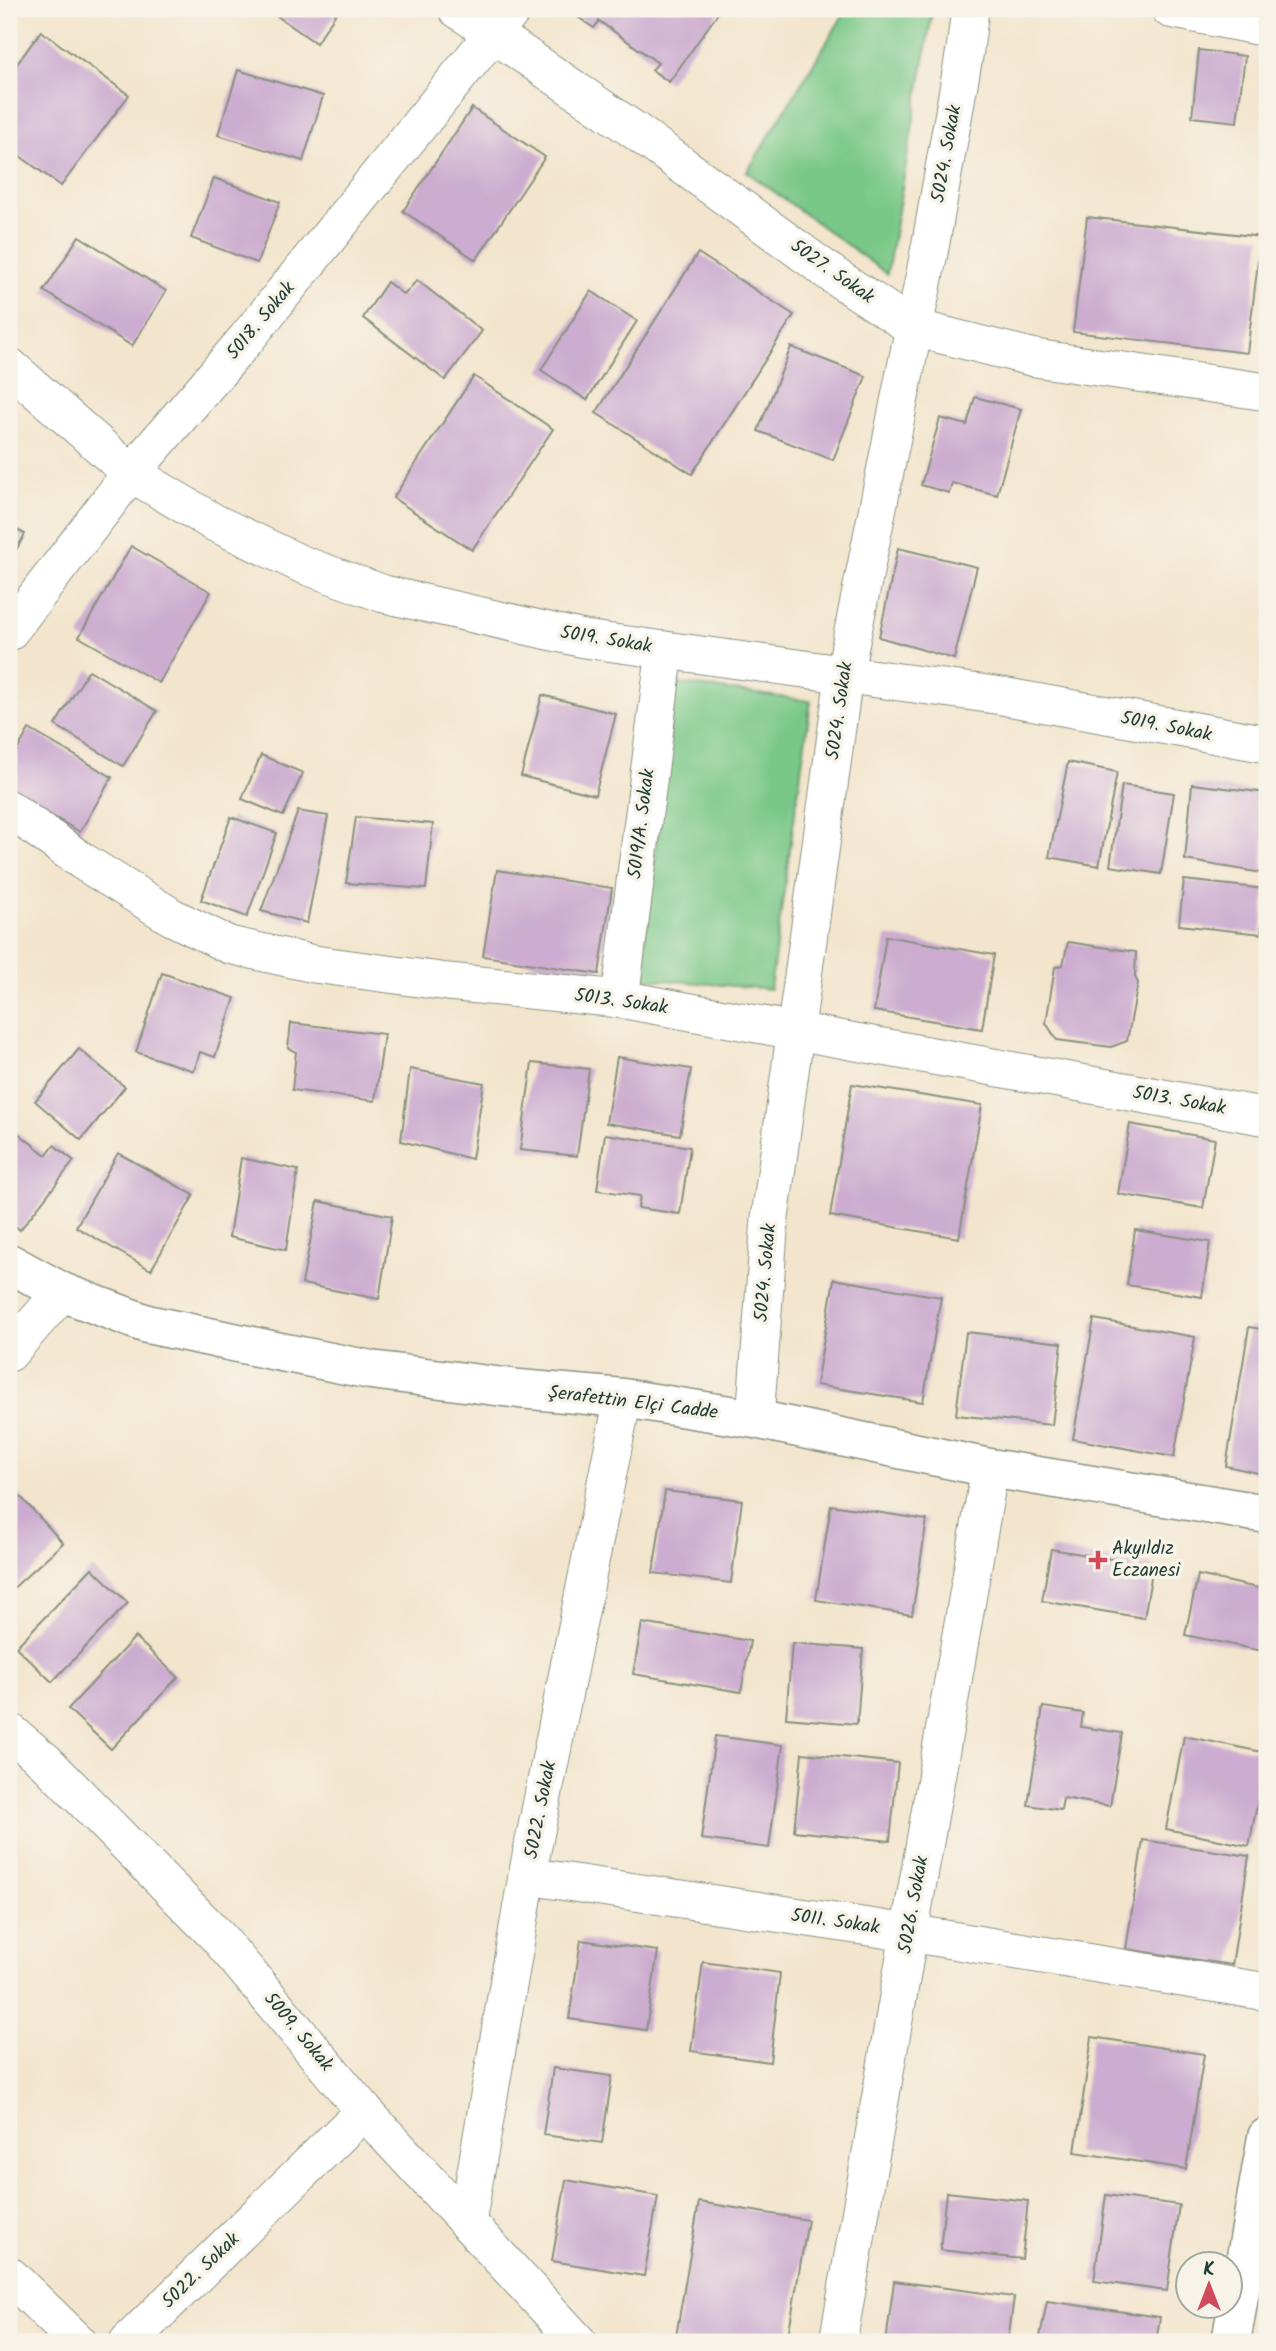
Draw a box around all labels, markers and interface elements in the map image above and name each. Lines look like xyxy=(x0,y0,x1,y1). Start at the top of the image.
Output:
street label: 5024. Sokak xyxy=(924,103,970,205)
street label: 5027. Sokak xyxy=(784,232,880,312)
street label: 5018. Sokak xyxy=(219,275,303,367)
street label: 5019. Sokak xyxy=(558,618,654,662)
street label: 5024. Sokak xyxy=(818,660,862,762)
street label: 5019. Sokak xyxy=(1118,703,1214,751)
street label: 5019/A. Sokak xyxy=(620,767,664,881)
street label: 5013. Sokak xyxy=(572,981,670,1023)
street label: 5013. Sokak xyxy=(1130,1078,1228,1124)
street label: 5024. Sokak xyxy=(747,1222,785,1324)
street label: Şerafettin Elçi Cadde xyxy=(546,1378,720,1428)
place label: Akyıldız Eczanesi xyxy=(1112,1534,1182,1586)
marker: Akyıldız Eczanesi xyxy=(1090,1552,1106,1568)
street label: 5022. Sokak xyxy=(517,1758,565,1862)
street label: 5026. Sokak xyxy=(891,1854,937,1956)
street label: 5011. Sokak xyxy=(789,1901,881,1943)
street label: 5009. Sokak xyxy=(256,1986,340,2078)
street label: 5022. Sokak xyxy=(155,2226,247,2316)
north arrow xyxy=(1174,2250,1244,2320)
text: K xyxy=(1203,2255,1215,2285)

